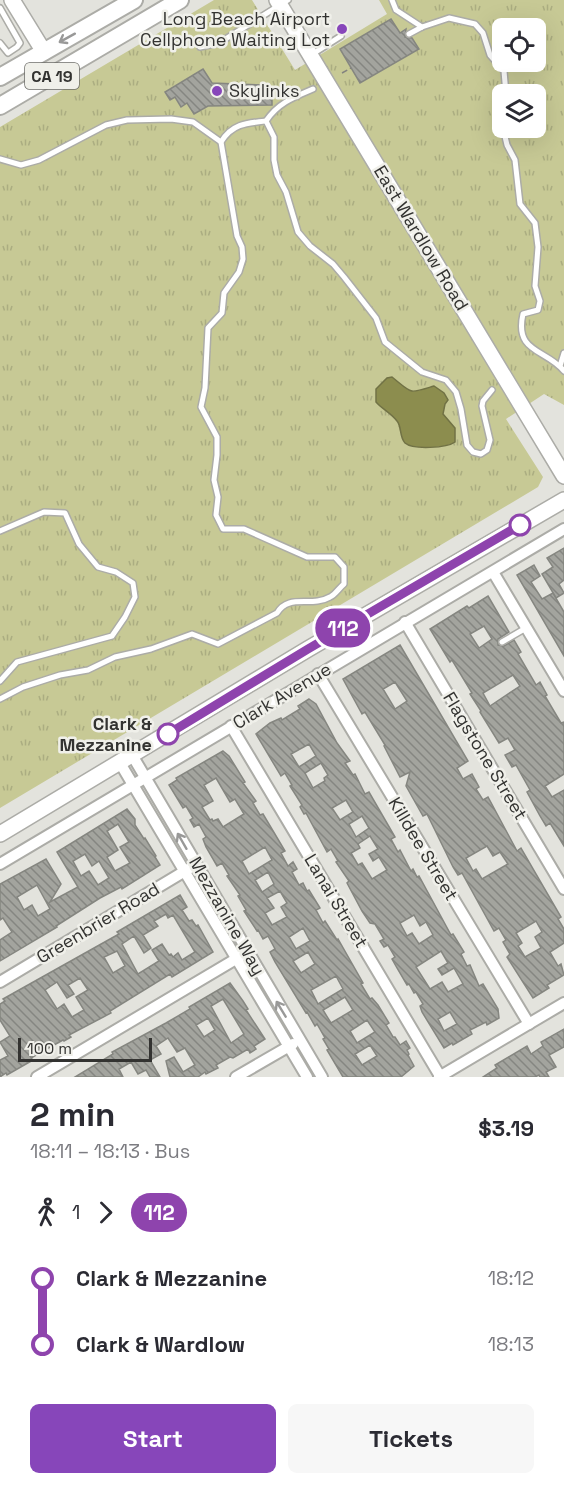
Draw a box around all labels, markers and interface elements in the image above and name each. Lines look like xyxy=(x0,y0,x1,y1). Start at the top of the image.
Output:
place label: Long Beach Airport Cellphone Waiting Lot xyxy=(140,7,330,51)
map controls xyxy=(492,18,546,138)
button: locate xyxy=(492,18,546,72)
marker: Long Beach Airport Cellphone Waiting Lot xyxy=(335,22,349,36)
one-way arrow xyxy=(59,33,77,44)
road number: CA 19 xyxy=(25,63,79,89)
place label: Skylinks xyxy=(229,79,300,102)
marker: Skylinks xyxy=(210,84,224,98)
button: layers xyxy=(492,84,546,138)
street label: East Wardlow Road xyxy=(369,161,474,314)
unlabelled marker xyxy=(509,514,531,536)
line badge: 112 xyxy=(308,608,378,648)
text: 112 xyxy=(327,615,359,642)
street label: Clark Avenue xyxy=(228,657,335,734)
street label: Flagstone Street xyxy=(438,687,533,824)
place label: Clark & Mezzanine xyxy=(59,712,152,756)
marker: Clark & Mezzanine xyxy=(157,723,179,745)
street label: Killdee Street xyxy=(384,793,463,905)
one-way arrow xyxy=(176,832,187,850)
street label: Lanai Street xyxy=(299,850,373,952)
street label: Mezzanine Way xyxy=(184,852,271,979)
street label: Greenbrier Road xyxy=(32,877,164,968)
one-way arrow xyxy=(275,1001,287,1018)
scale bar xyxy=(18,1035,152,1062)
text: 100 m xyxy=(27,1038,72,1059)
text: 2 min xyxy=(30,1094,115,1136)
text: $3.19 xyxy=(478,1114,534,1142)
text: 18:11 – 18:13 · Bus xyxy=(30,1138,190,1164)
icon: walk xyxy=(30,1196,63,1229)
icon: forward xyxy=(89,1196,122,1229)
text: 1 xyxy=(72,1199,80,1225)
text: 112 xyxy=(143,1199,175,1226)
text: Clark & Mezzanine xyxy=(76,1264,267,1292)
text: 18:12 xyxy=(488,1265,534,1291)
text: Clark & Wardlow xyxy=(76,1330,245,1358)
text: 18:13 xyxy=(488,1331,534,1357)
button: Start xyxy=(30,1404,276,1473)
button: Tickets xyxy=(288,1404,534,1473)

